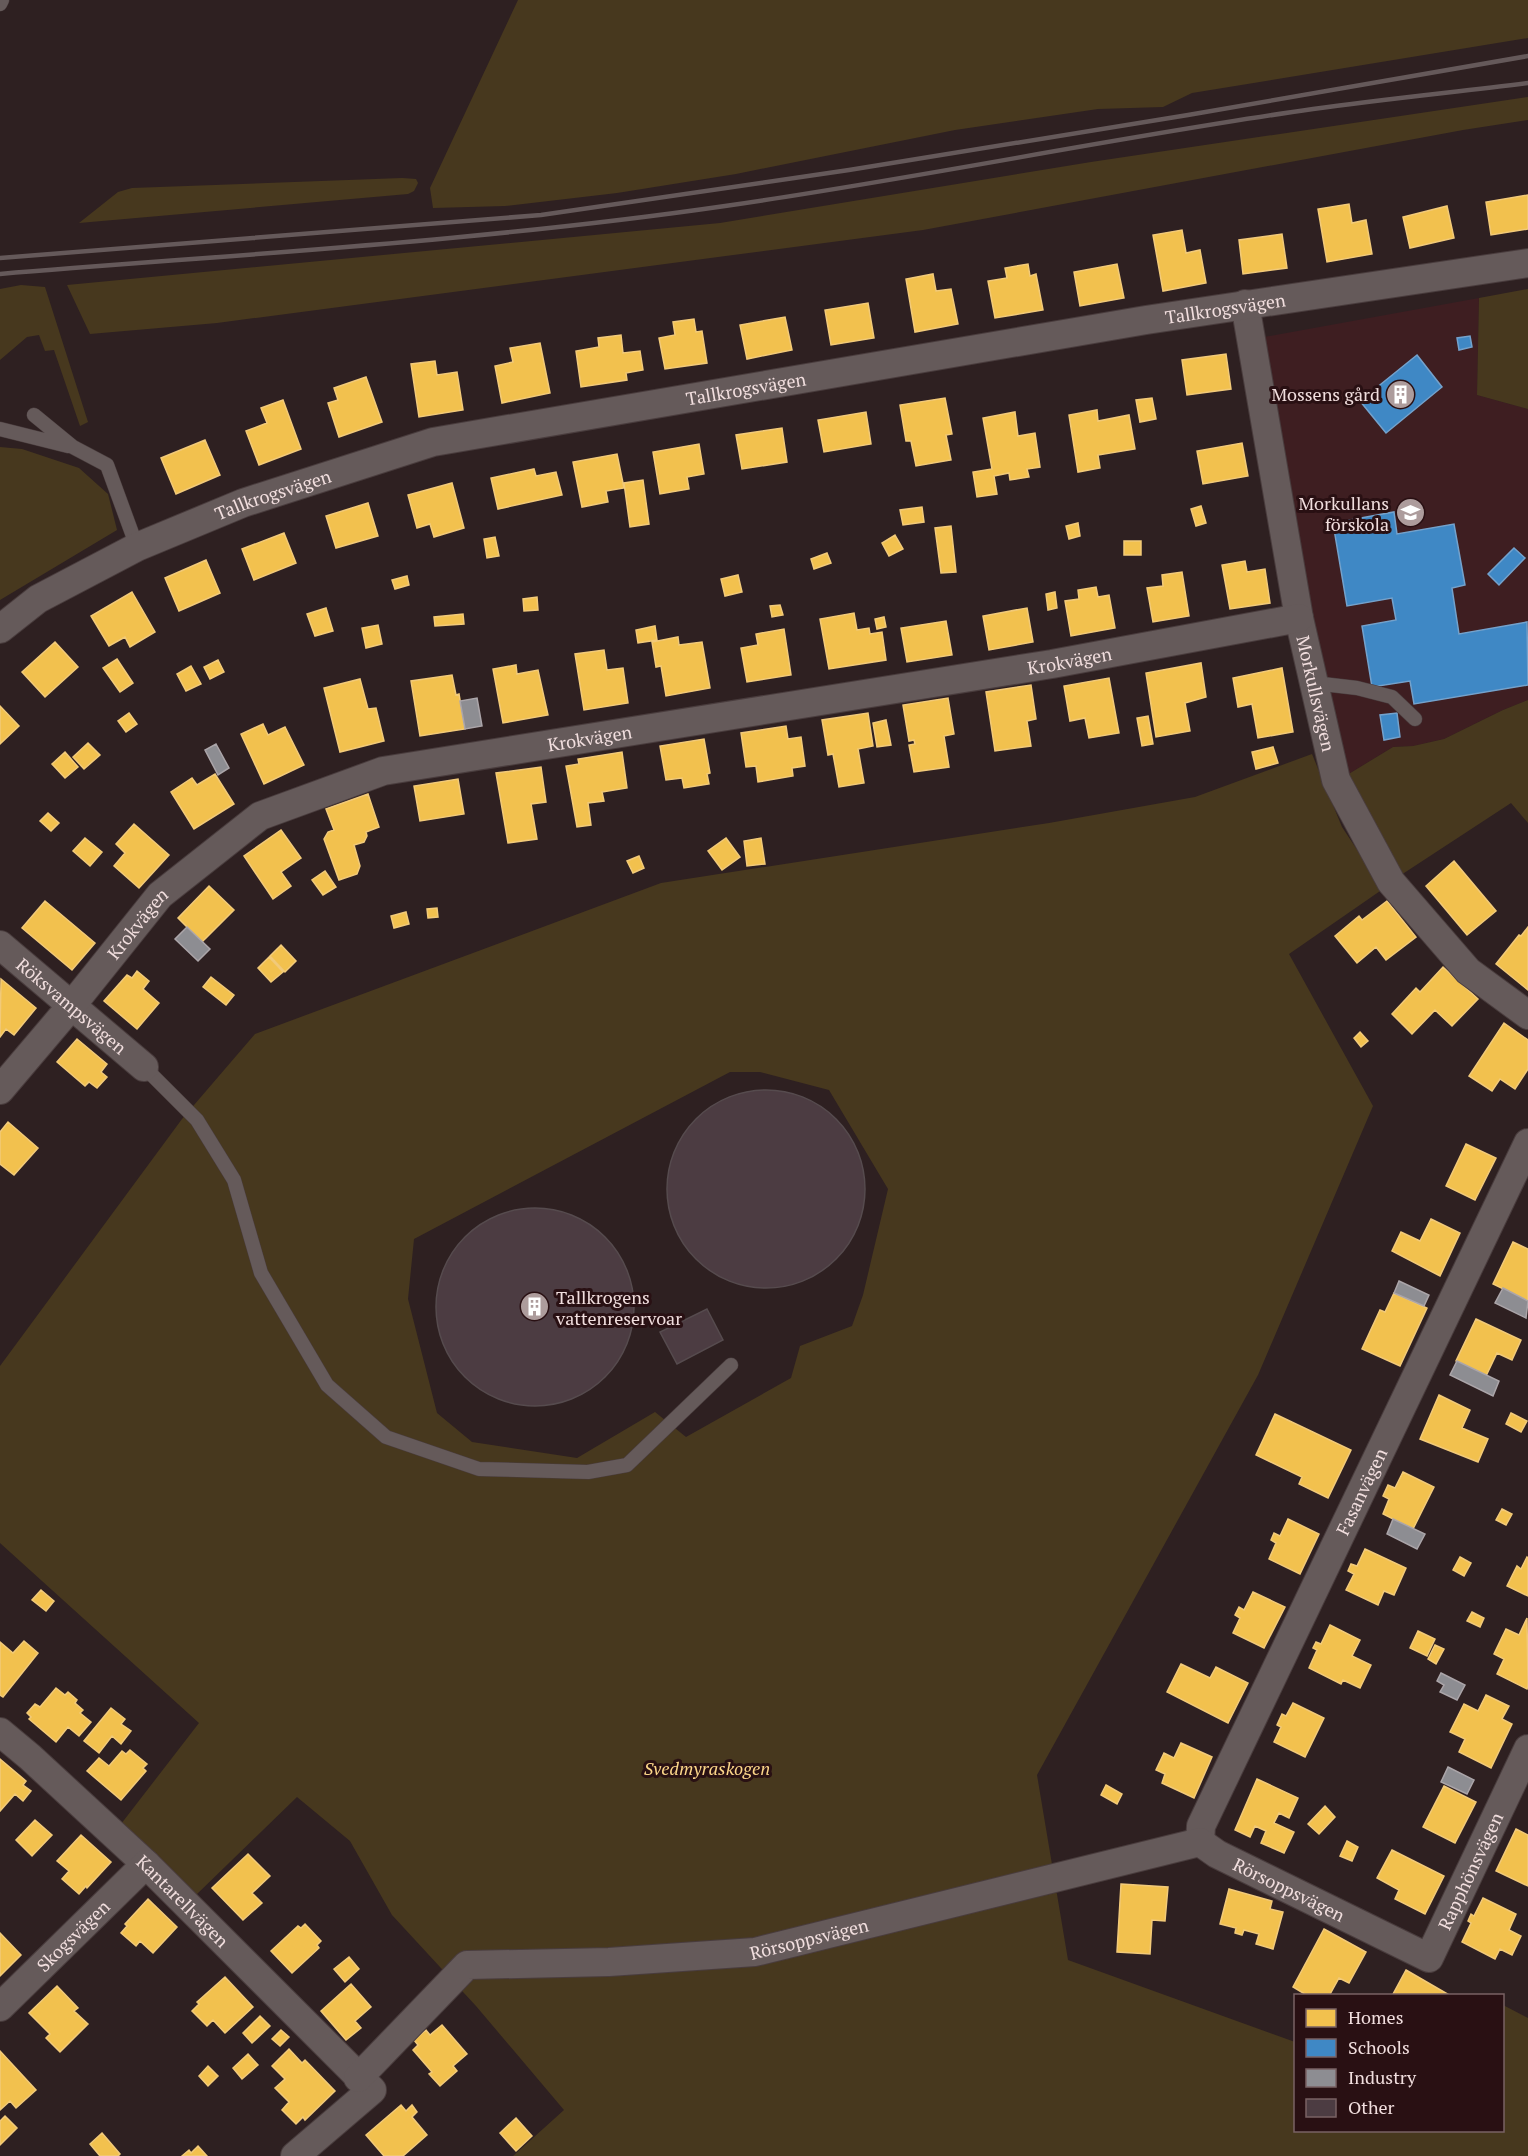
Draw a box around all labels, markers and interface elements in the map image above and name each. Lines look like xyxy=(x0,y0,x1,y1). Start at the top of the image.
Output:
street label: Tallkrogsvägen xyxy=(1163,287,1287,329)
street label: Tallkrogsvägen xyxy=(684,366,808,411)
building icon: Mossens gård xyxy=(1385,378,1417,410)
place label: Mossens gård xyxy=(1271,382,1380,406)
street label: Tallkrogsvägen xyxy=(211,463,334,525)
place label: Morkullans förskola xyxy=(1298,491,1389,536)
school or university icon: Morkullans förskola xyxy=(1394,497,1426,529)
street label: Morkullsvägen xyxy=(1291,633,1341,754)
street label: Krokvägen xyxy=(1026,641,1114,680)
street label: Krokvägen xyxy=(546,719,634,757)
street label: Krokvägen xyxy=(101,881,173,964)
street label: Röksvampsvägen xyxy=(12,952,132,1060)
place label: Tallkrogens vattenreservoar xyxy=(555,1285,682,1330)
building icon: Tallkrogens vattenreservoar xyxy=(519,1291,551,1323)
street label: Fasanvägen xyxy=(1330,1444,1392,1539)
park label: Svedmyraskogen xyxy=(644,1756,770,1780)
street label: Rapphönsvägen xyxy=(1432,1808,1508,1934)
street label: Kantarellvägen xyxy=(132,1849,235,1953)
street label: Rörsoppsvägen xyxy=(1229,1852,1349,1927)
street label: Skogsvägen xyxy=(31,1894,115,1977)
street label: Rörsoppsvägen xyxy=(747,1912,871,1965)
legend xyxy=(1294,1994,1504,2132)
text: Homes xyxy=(1348,2005,1403,2029)
text: Schools xyxy=(1348,2035,1410,2059)
text: Industry xyxy=(1348,2065,1417,2089)
text: Other xyxy=(1348,2095,1395,2119)

